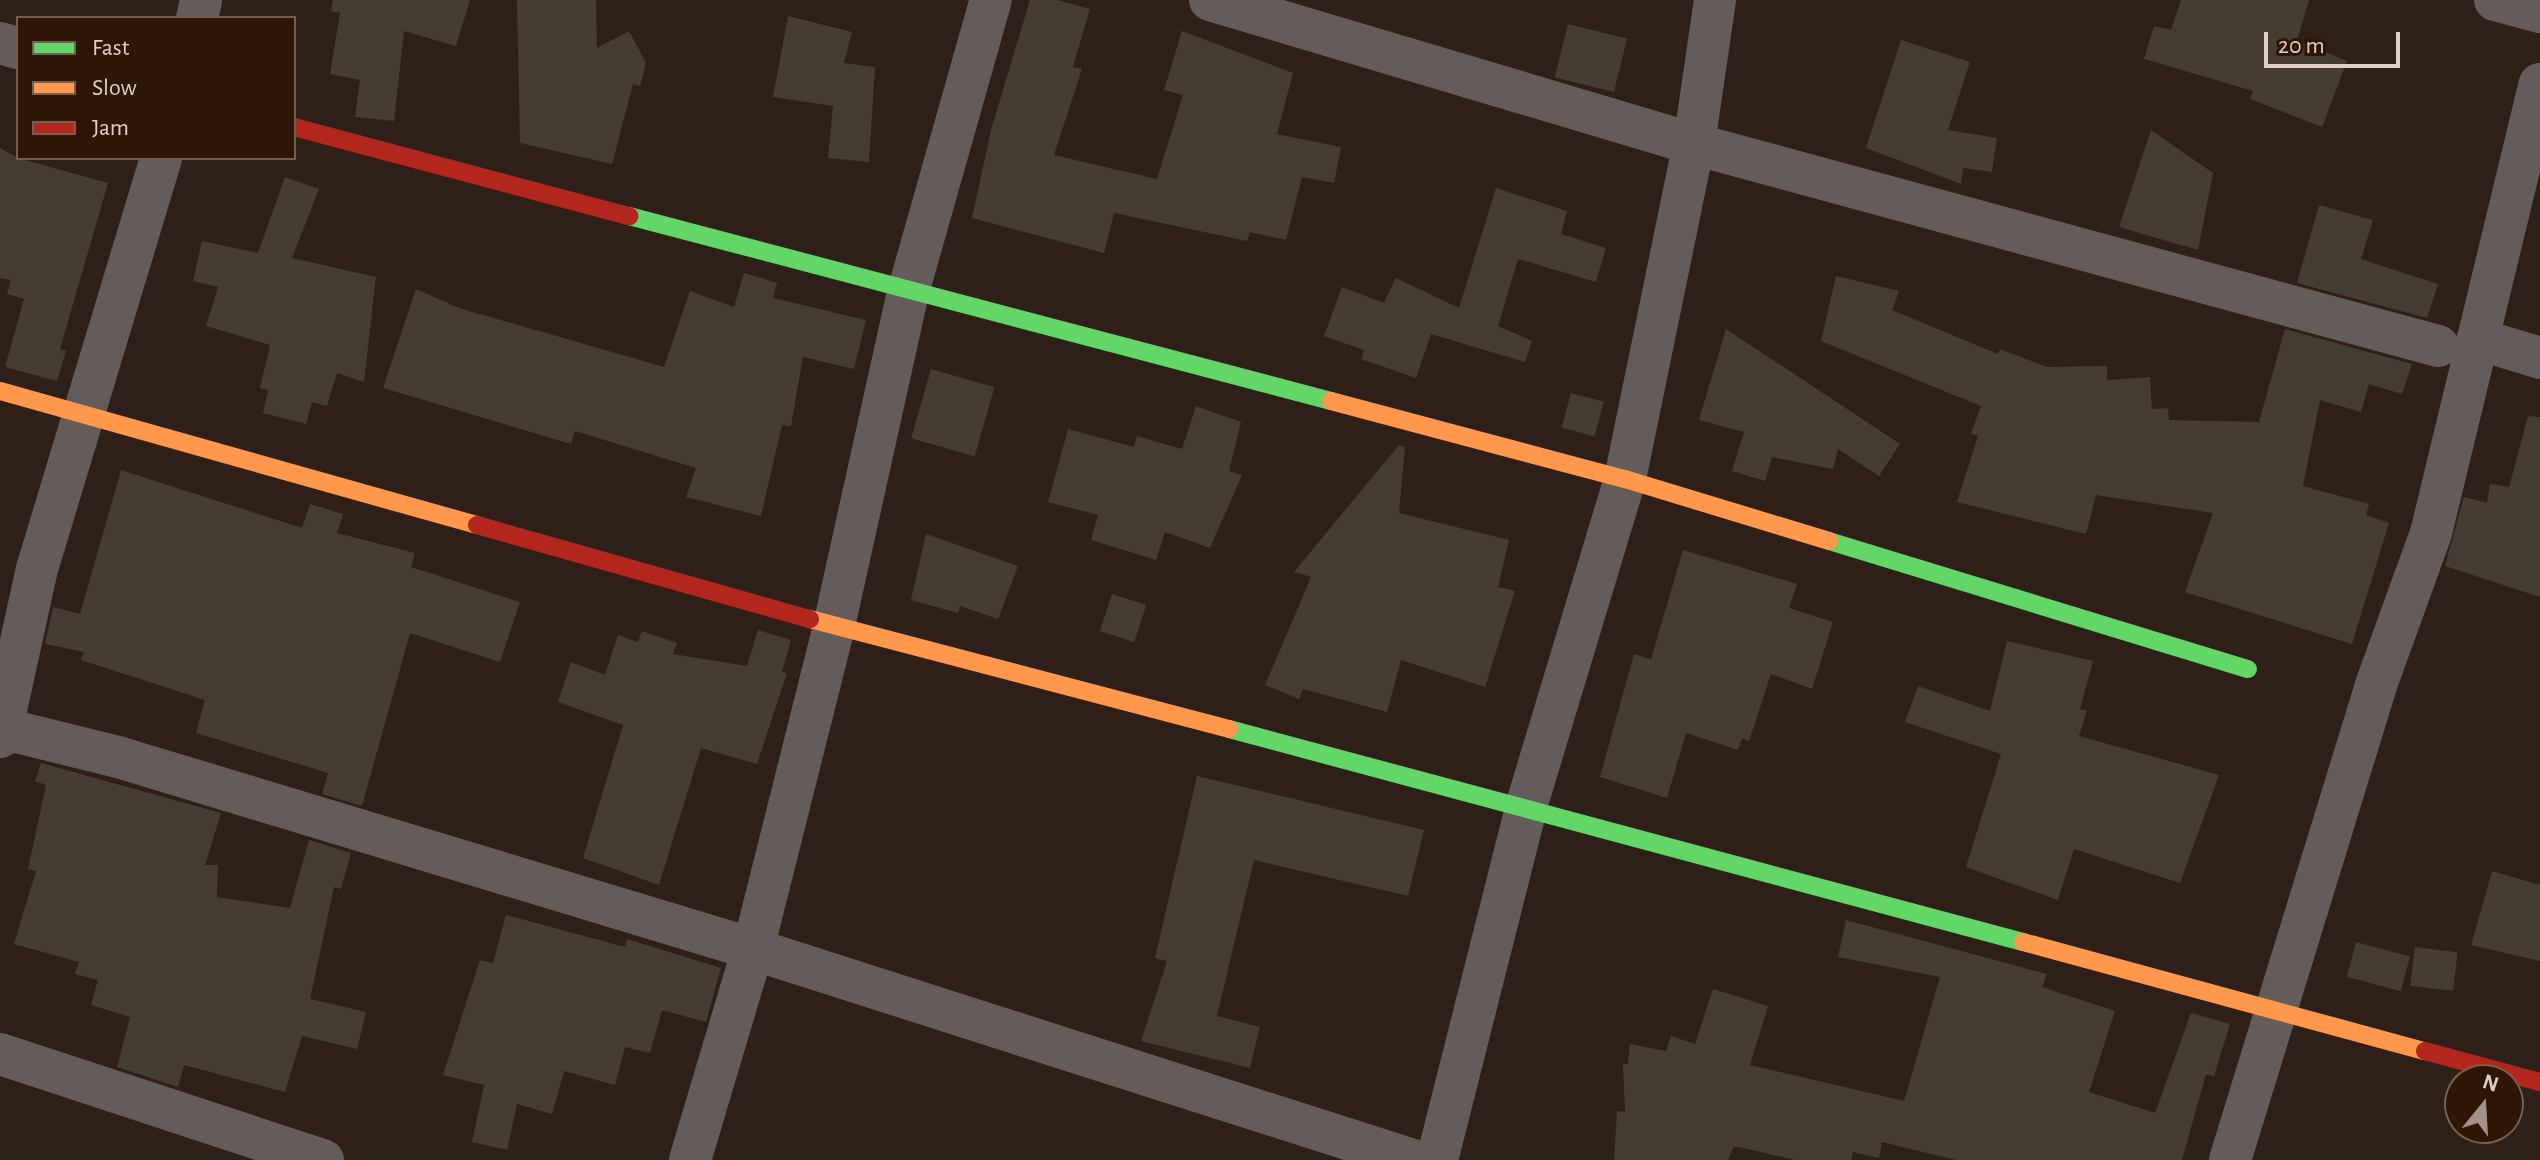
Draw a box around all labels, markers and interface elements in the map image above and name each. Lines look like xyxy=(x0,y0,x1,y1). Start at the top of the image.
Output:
legend xyxy=(16,16,296,160)
scale bar xyxy=(2268,16,2404,66)
text: 20 m xyxy=(2278,34,2325,58)
text: Fast xyxy=(92,36,129,60)
text: Slow xyxy=(92,76,137,100)
text: Jam xyxy=(92,116,129,140)
north arrow xyxy=(2444,1064,2524,1144)
text: N xyxy=(2480,1070,2501,1096)

